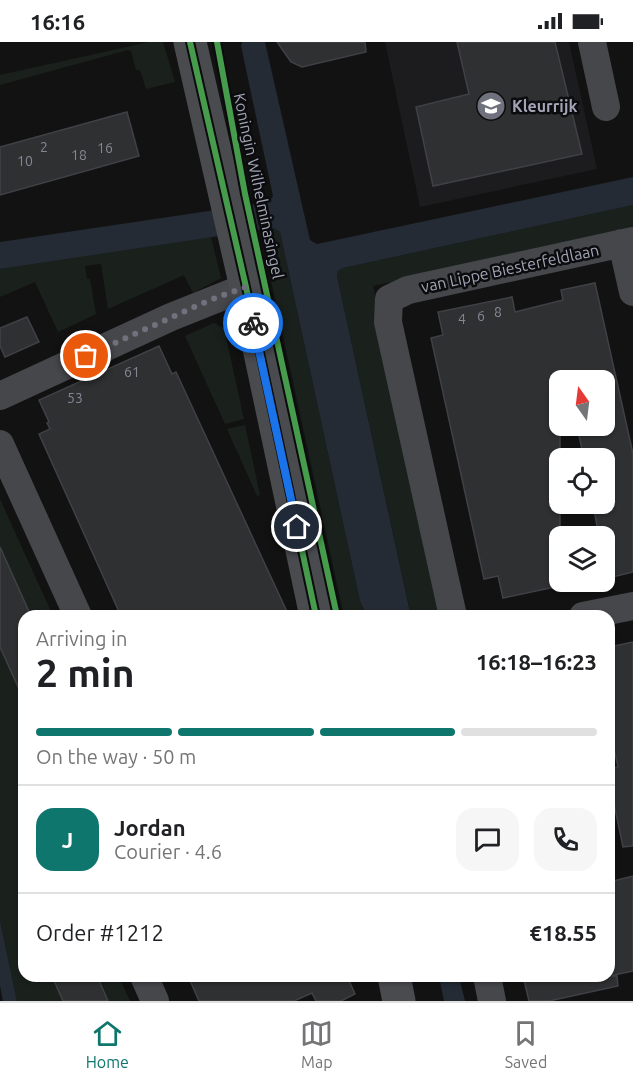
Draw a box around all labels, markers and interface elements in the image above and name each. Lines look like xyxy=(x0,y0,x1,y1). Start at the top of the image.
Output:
text: 16:16 xyxy=(30,9,85,34)
school or university icon: Kleurrijk xyxy=(475,90,507,122)
street label: Koningin Wilhelminasingel xyxy=(230,91,288,281)
place label: Kleurrijk xyxy=(512,97,578,115)
house number: 2 xyxy=(40,139,48,155)
house number: 16 xyxy=(97,140,113,156)
house number: 18 xyxy=(71,147,87,163)
house number: 10 xyxy=(17,153,33,169)
street label: van Lippe Biesterfeldlaan xyxy=(419,240,601,296)
courier xyxy=(223,293,283,353)
house number: 8 xyxy=(494,304,502,320)
icon: bike xyxy=(237,307,270,340)
house number: 6 xyxy=(477,308,485,324)
house number: 4 xyxy=(458,311,466,327)
pin xyxy=(60,330,111,381)
icon: bag xyxy=(69,339,102,372)
house number: 61 xyxy=(124,364,140,380)
north arrow xyxy=(549,370,615,436)
map controls xyxy=(549,370,615,592)
house number: 53 xyxy=(67,390,83,406)
button: locate xyxy=(549,448,615,514)
pin xyxy=(271,501,322,552)
icon: home xyxy=(280,510,313,543)
button: layers xyxy=(549,526,615,592)
text: Arriving in xyxy=(36,627,127,650)
text: 16:18–16:23 xyxy=(476,649,597,674)
text: 2 min xyxy=(36,651,135,694)
text: On the way · 50 m xyxy=(36,745,196,768)
button: chat xyxy=(456,808,519,871)
button: phone xyxy=(534,808,597,871)
text: Jordan xyxy=(114,815,186,840)
text: J xyxy=(62,827,73,852)
text: Courier · 4.6 xyxy=(114,840,222,863)
text: Order #1212 xyxy=(36,920,164,945)
text: €18.55 xyxy=(530,920,597,945)
tab: Home xyxy=(86,1017,129,1071)
tab: Map xyxy=(300,1017,333,1071)
tab: Saved xyxy=(505,1017,547,1071)

